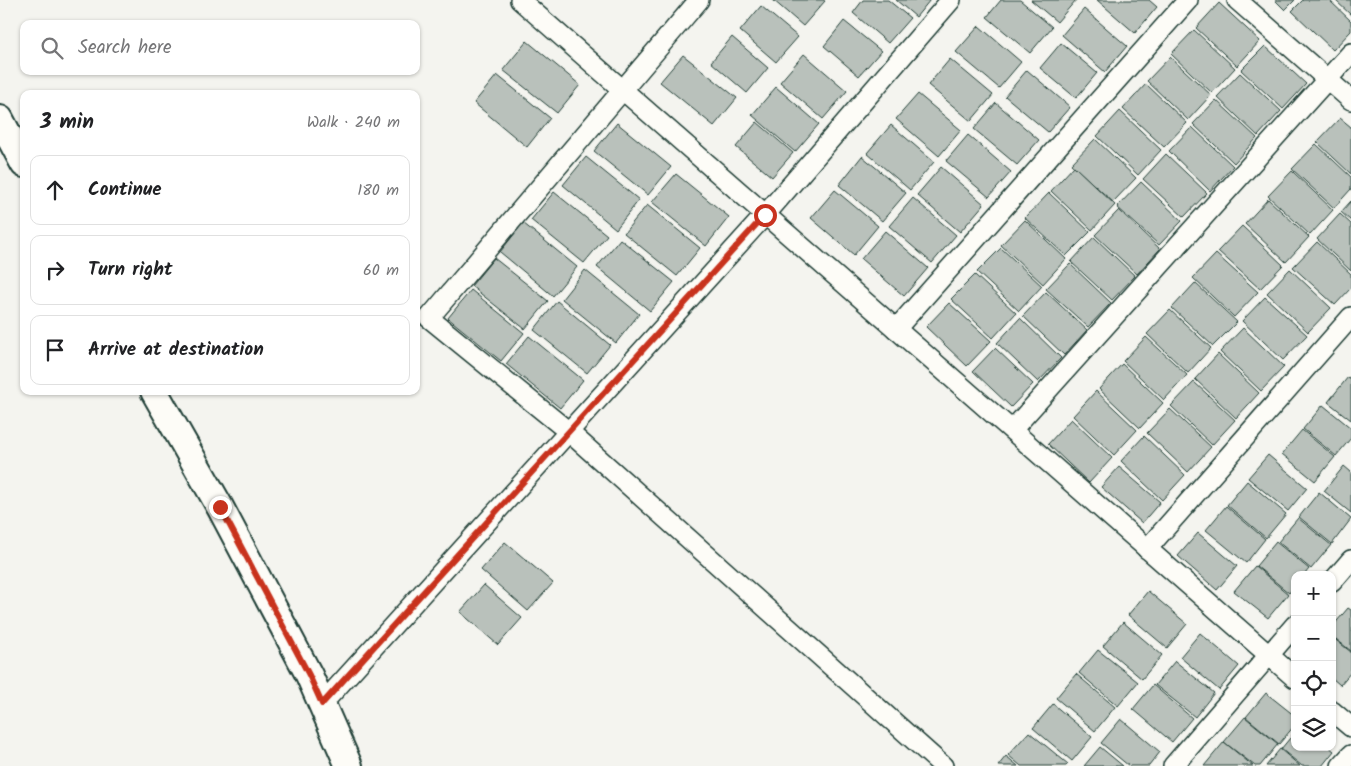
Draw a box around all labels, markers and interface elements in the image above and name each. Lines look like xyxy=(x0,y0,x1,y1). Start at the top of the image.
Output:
search box xyxy=(20,20,420,75)
text: Search here xyxy=(78,33,172,63)
icon: search xyxy=(38,34,66,62)
text: 3 min xyxy=(40,106,94,139)
text: Walk · 240 m xyxy=(307,110,400,135)
text: Continue xyxy=(88,175,161,205)
icon: ahead xyxy=(41,176,69,204)
text: 180 m xyxy=(357,178,399,203)
route start xyxy=(754,204,777,227)
text: Turn right xyxy=(88,255,173,285)
icon: right xyxy=(41,256,69,284)
text: 60 m xyxy=(363,258,399,283)
text: Arrive at destination xyxy=(88,335,264,365)
icon: arrive xyxy=(41,336,69,364)
route end xyxy=(209,496,232,519)
map controls xyxy=(1291,571,1336,751)
button: + xyxy=(1291,571,1336,616)
button: − xyxy=(1291,616,1336,661)
button: locate xyxy=(1291,661,1336,706)
button: layers xyxy=(1291,706,1336,751)

